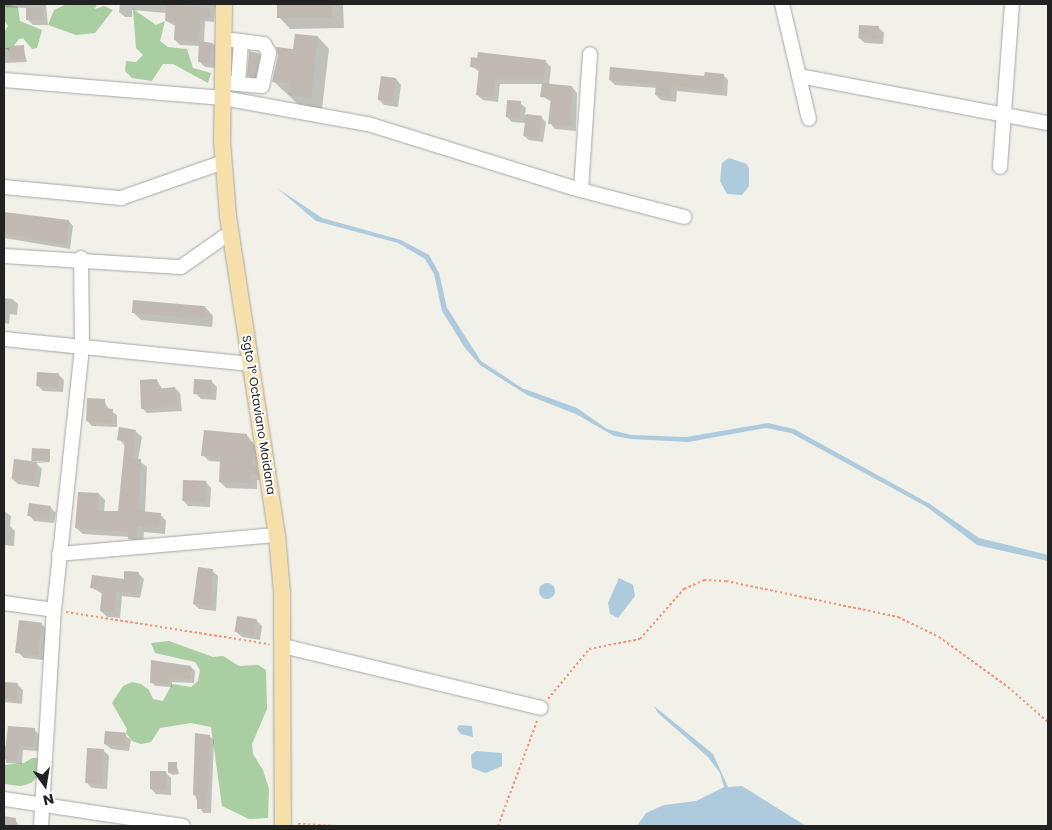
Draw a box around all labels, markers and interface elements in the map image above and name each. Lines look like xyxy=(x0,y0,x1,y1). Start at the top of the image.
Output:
street label: Sgto 1° Octaviano Maidana xyxy=(239,334,279,496)
north arrow xyxy=(20,760,70,810)
text: N xyxy=(41,789,56,811)

